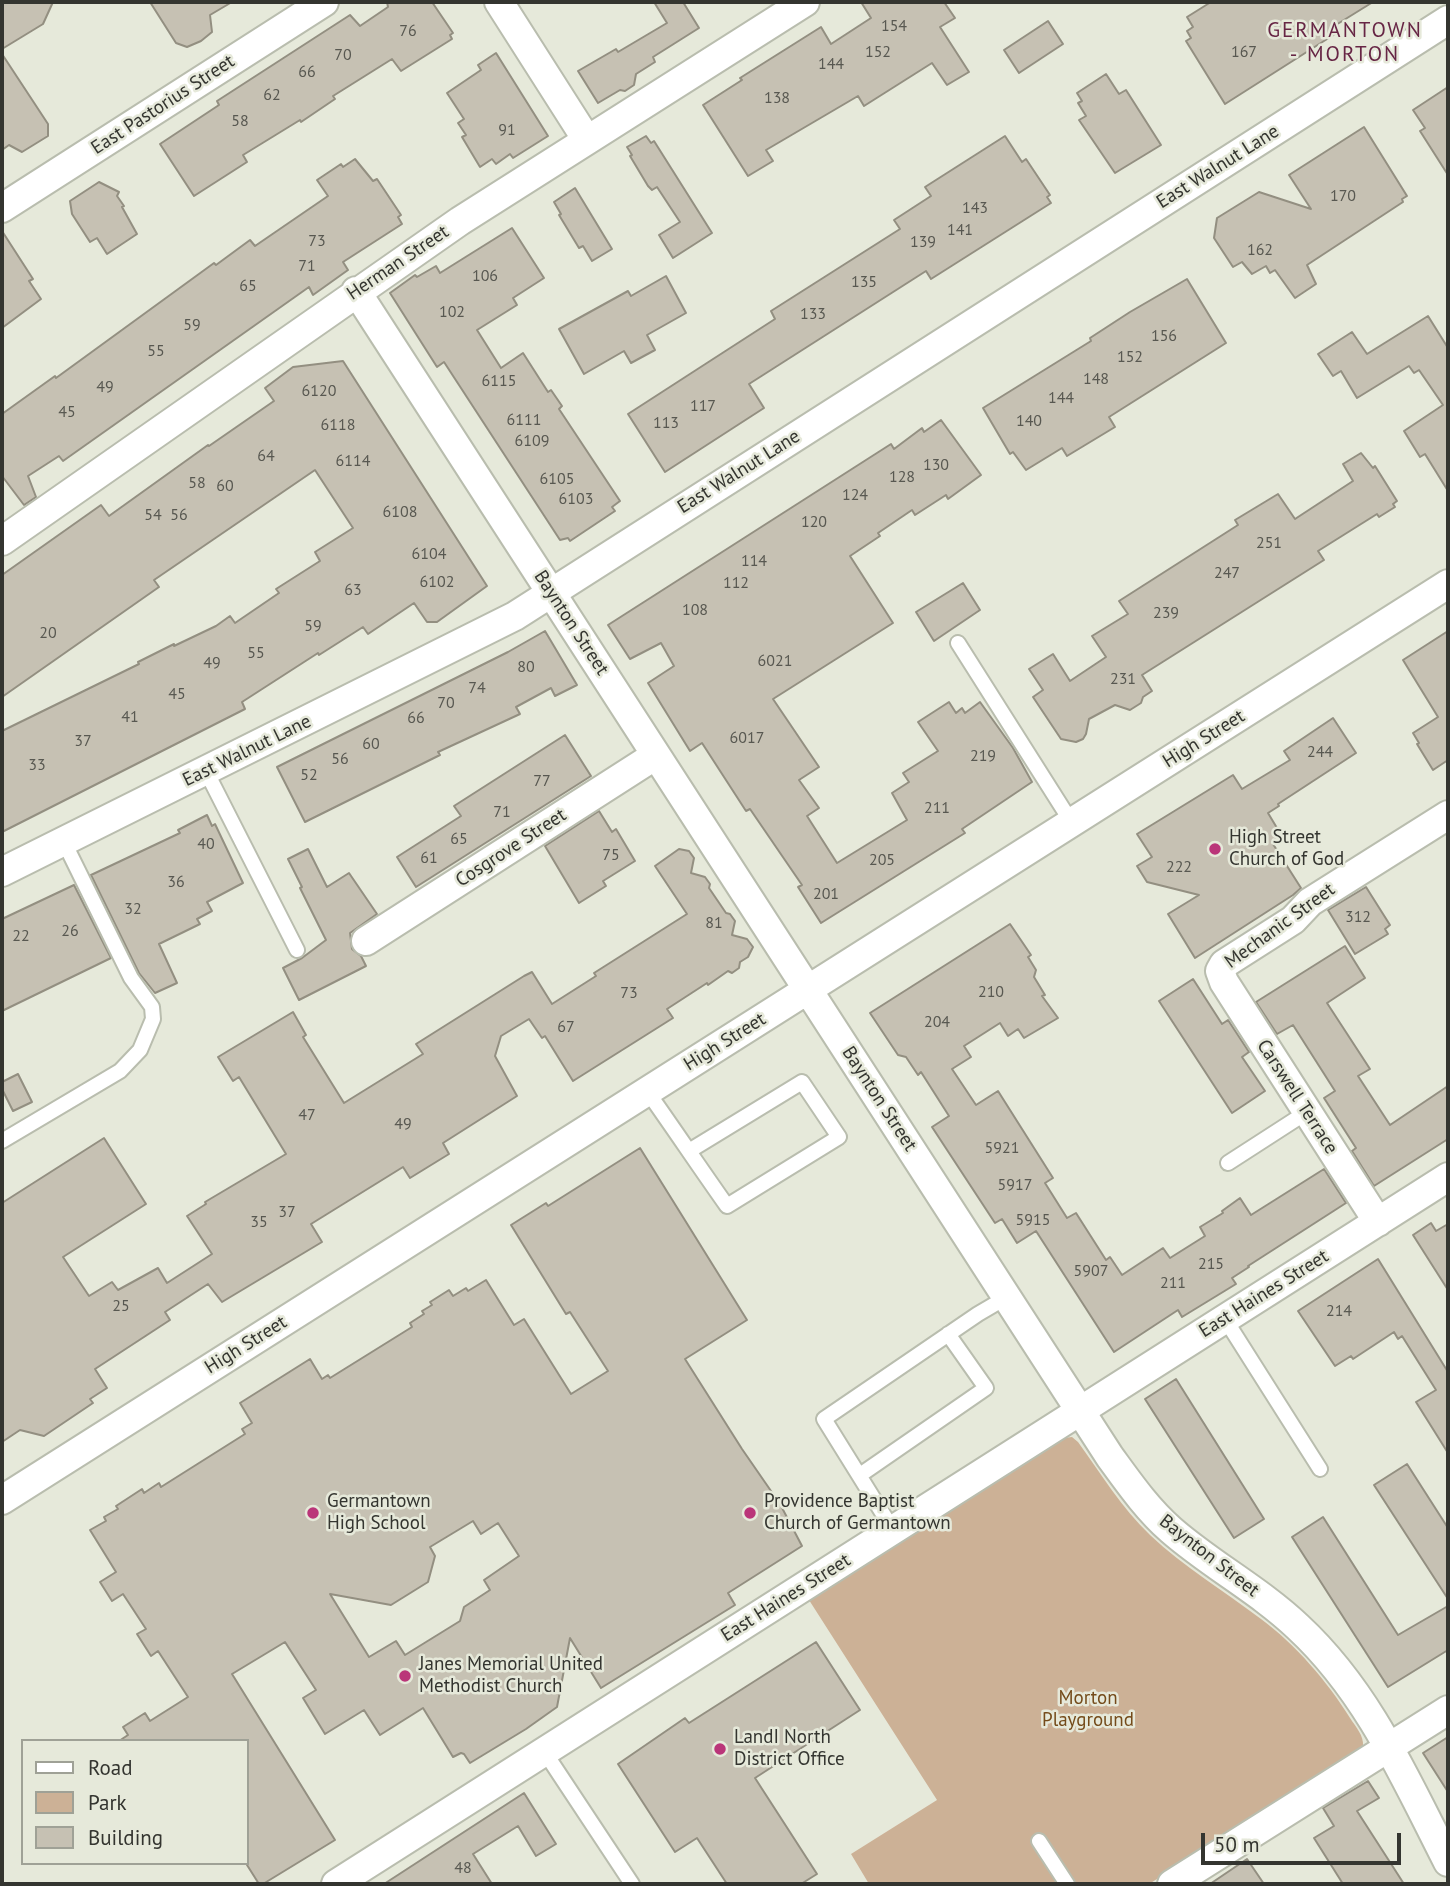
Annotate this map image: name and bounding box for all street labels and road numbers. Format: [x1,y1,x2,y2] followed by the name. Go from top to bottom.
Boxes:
[87,50,239,160] street label: East Pastorius Street
[1153,120,1283,214] street label: East Walnut Lane
[343,221,453,305] street label: Herman Street
[674,425,804,519] street label: East Walnut Lane
[529,566,613,680] street label: Baynton Street
[1159,705,1249,773] street label: High Street
[179,710,315,792] street label: East Walnut Lane
[451,804,571,892] street label: Cosgrove Street
[1221,878,1339,974] street label: Mechanic Street
[680,1008,770,1076] street label: High Street
[1252,1035,1342,1159] street label: Carswell Terrace
[837,1042,921,1156] street label: Baynton Street
[1195,1245,1333,1343] street label: East Haines Street
[201,1311,291,1379] street label: High Street
[1155,1510,1263,1602] street label: Baynton Street
[717,1549,855,1647] street label: East Haines Street

